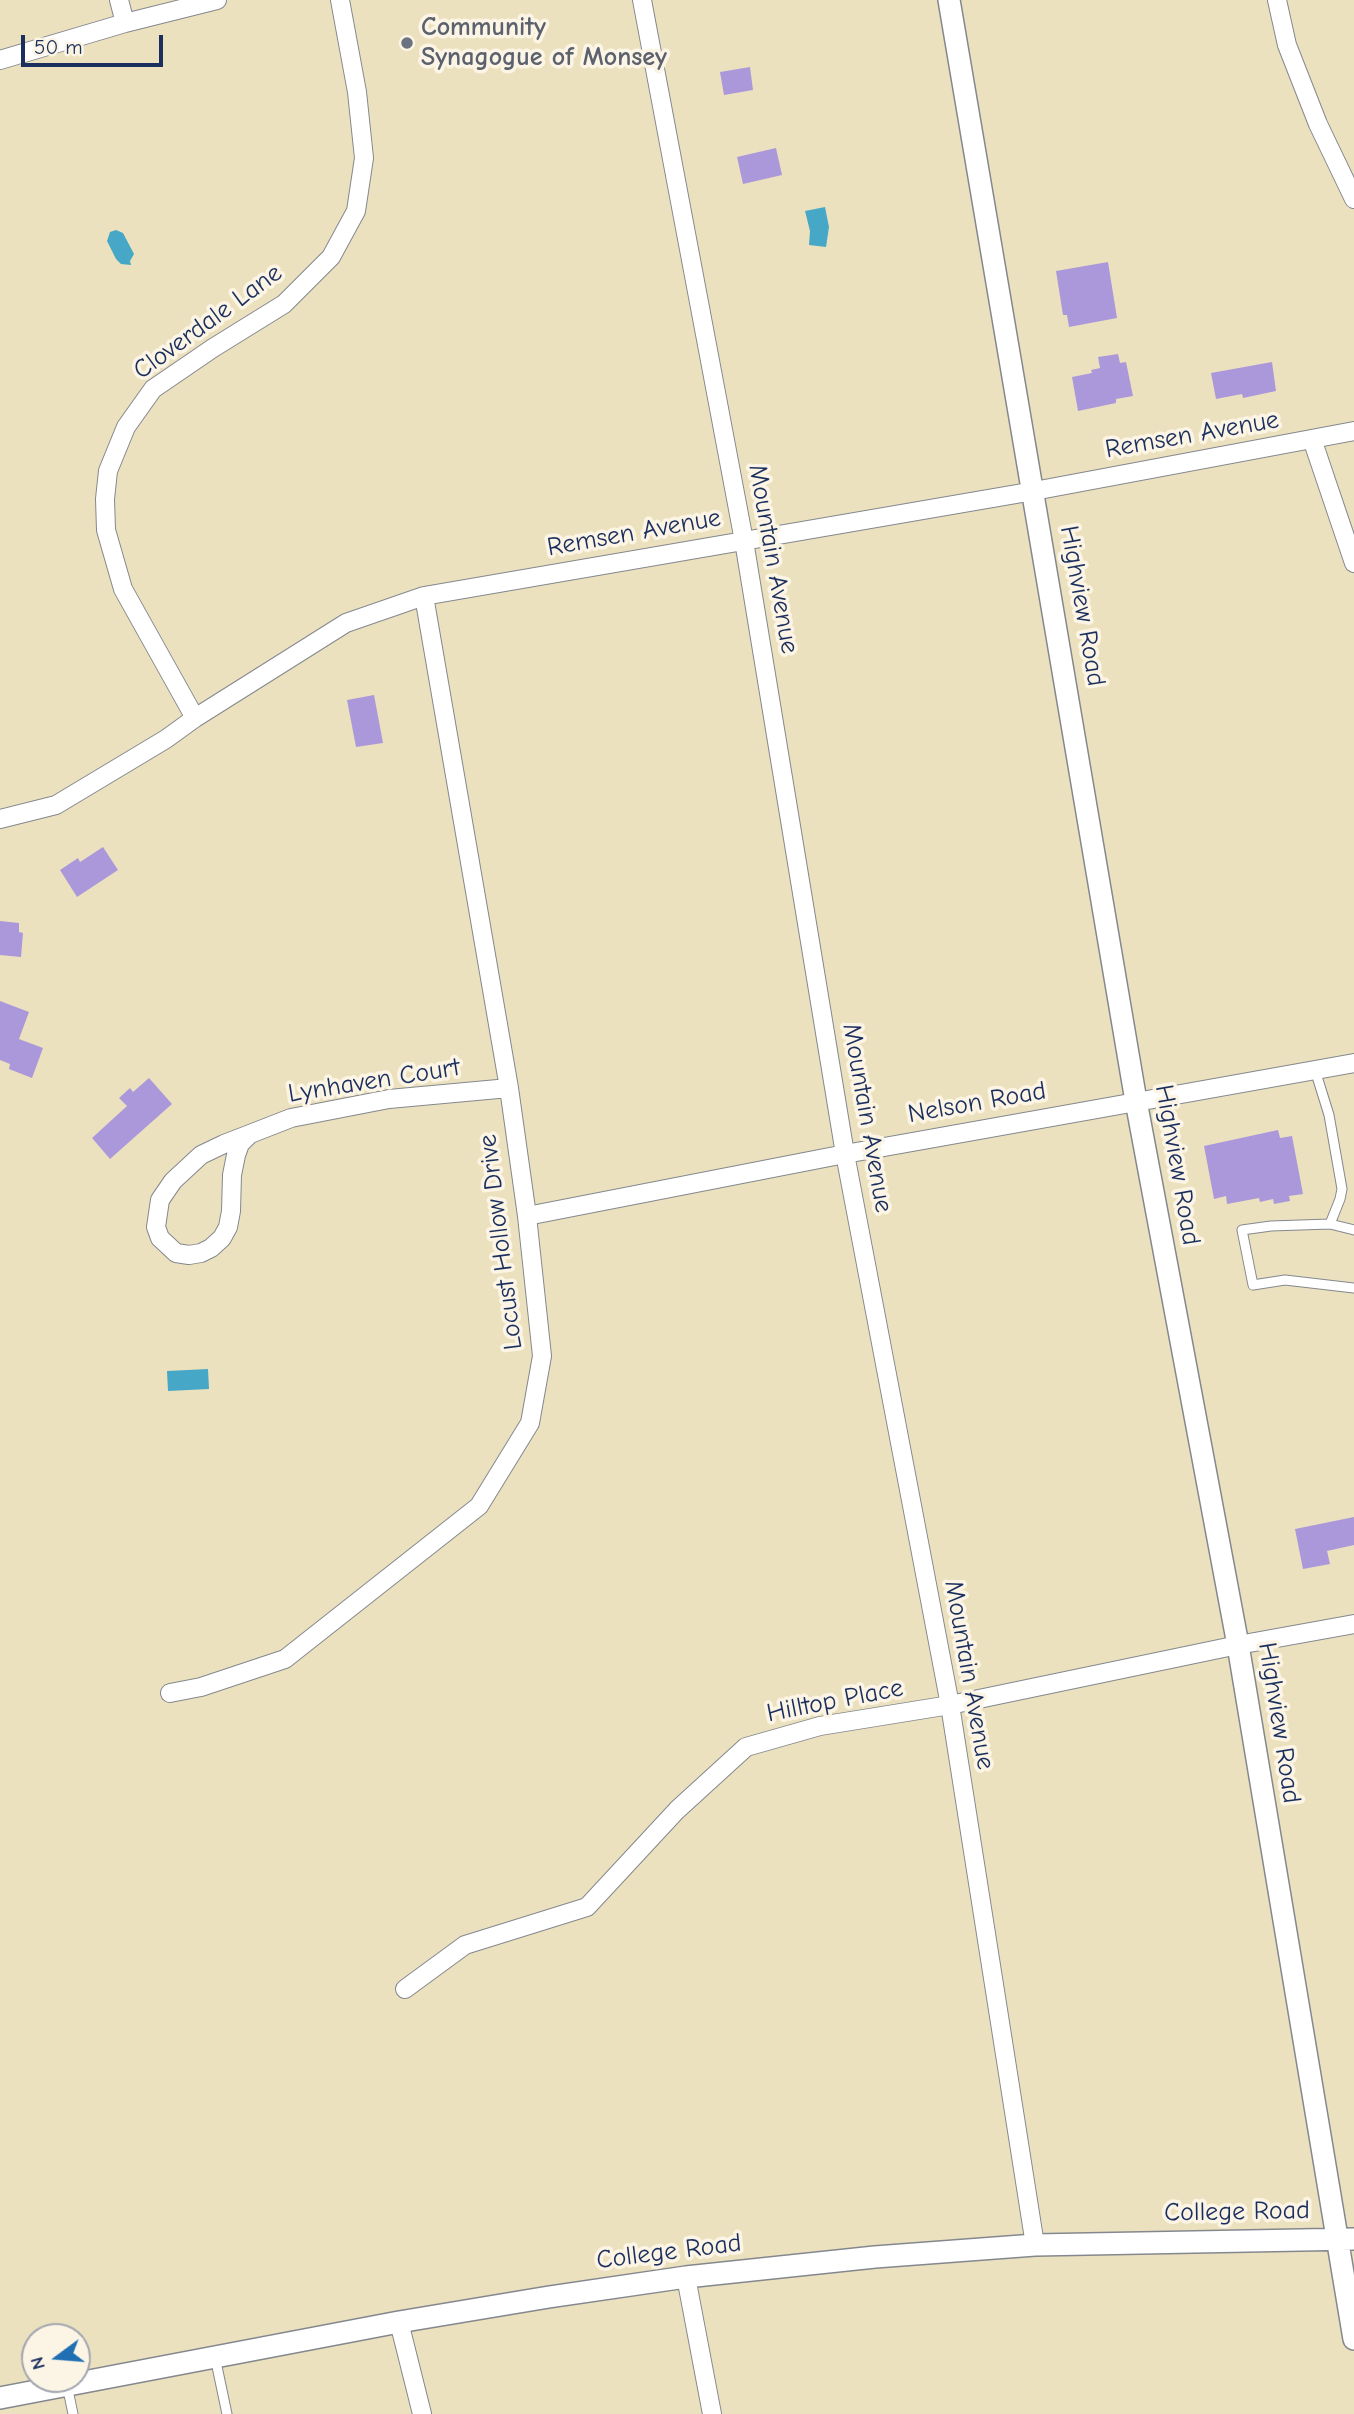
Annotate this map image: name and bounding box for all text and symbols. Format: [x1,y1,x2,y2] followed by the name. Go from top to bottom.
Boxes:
[421,12,667,74] place label: Community Synagogue of Monsey
[24,21,166,65] scale bar
[34,35,83,59] text: 50 m
[399,35,415,51] marker: Community Synagogue of Monsey
[128,258,288,386] street label: Cloverdale Lane
[1103,404,1281,466] street label: Remsen Avenue
[741,462,805,656] street label: Mountain Avenue
[545,502,723,564] street label: Remsen Avenue
[1053,523,1111,689] street label: Highview Road
[835,1021,899,1215] street label: Mountain Avenue
[286,1052,462,1110] street label: Lynhaven Court
[906,1076,1048,1130] street label: Nelson Road
[1148,1082,1206,1248] street label: Highview Road
[472,1133,530,1351] street label: Locust Hollow Drive
[937,1578,1001,1772] street label: Mountain Avenue
[1251,1640,1307,1806] street label: Highview Road
[764,1672,906,1730] street label: Hilltop Place
[1164,2195,1310,2229] street label: College Road
[595,2228,743,2276] street label: College Road
[21,2323,91,2393] north arrow
[25,2354,50,2372] text: N

